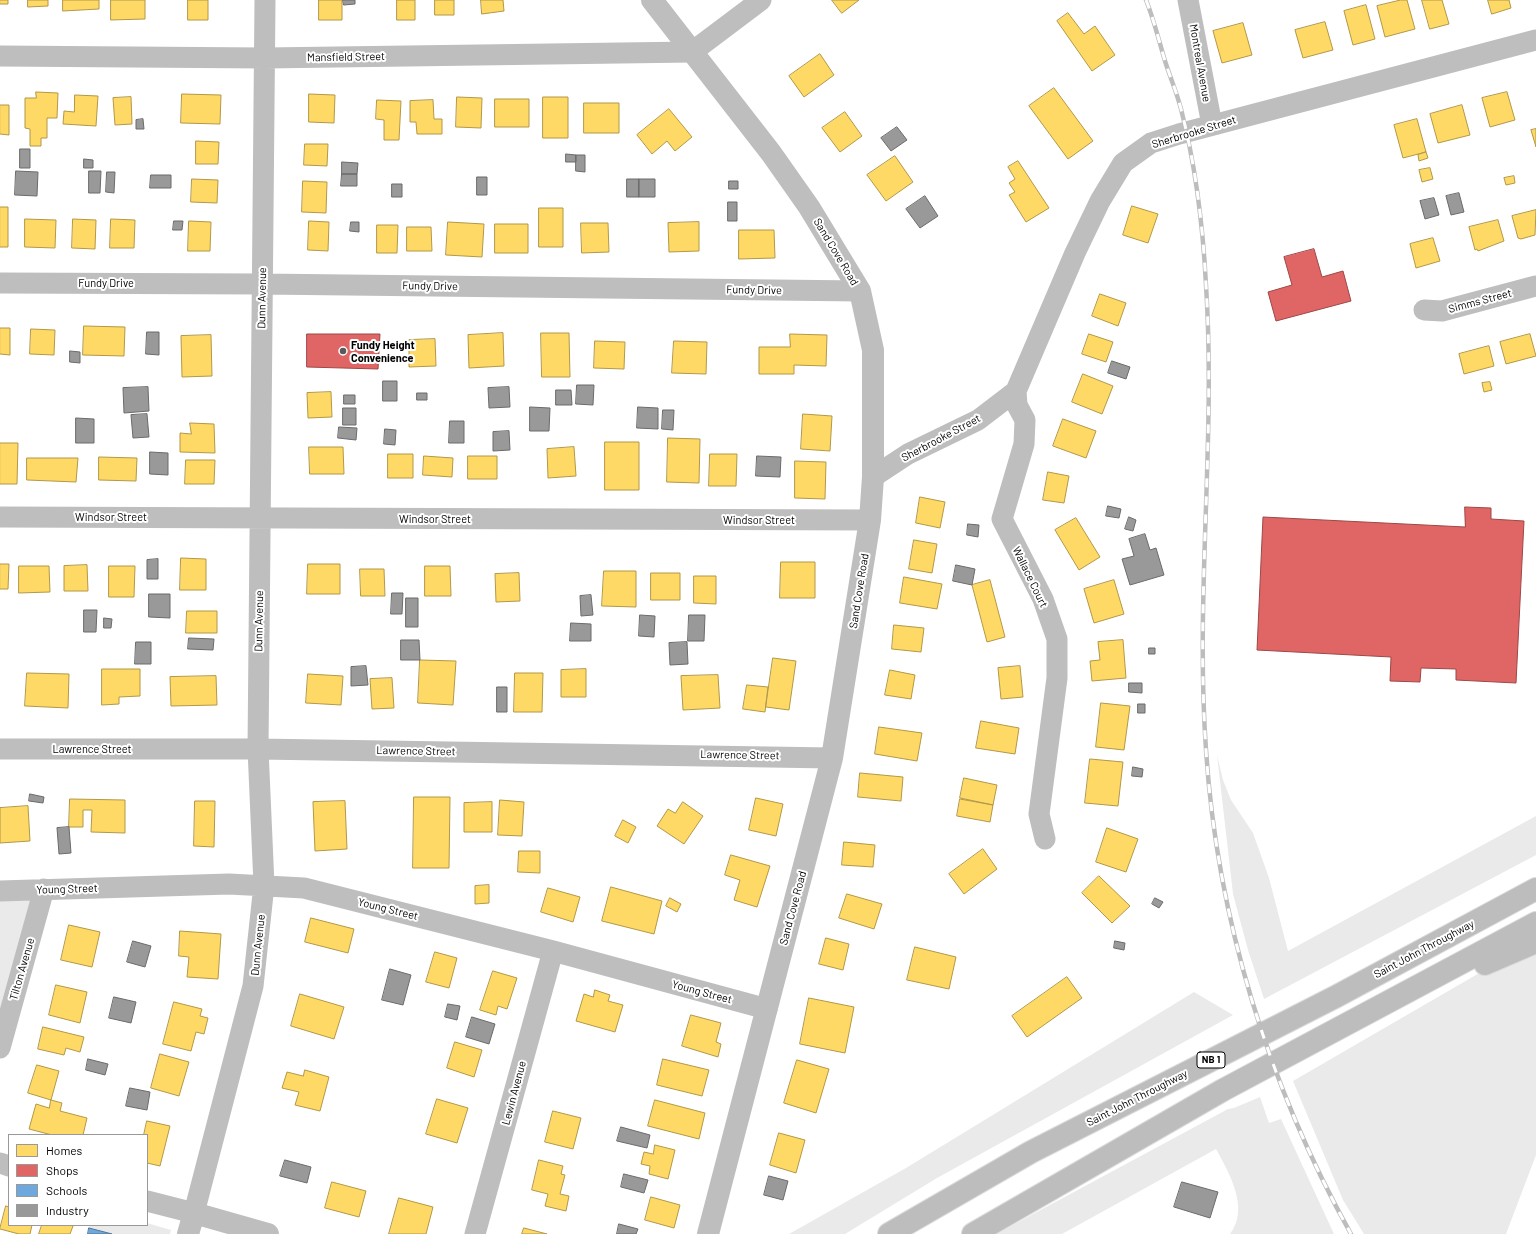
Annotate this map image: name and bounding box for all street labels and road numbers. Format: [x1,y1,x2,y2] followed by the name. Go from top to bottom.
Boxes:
[1187,23,1213,103] street label: Montreal Avenue
[307,50,385,64] street label: Mansfield Street
[1150,113,1238,151] street label: Sherbrooke Street
[811,216,861,288] street label: Sand Cove Road
[255,267,269,329] street label: Dunn Avenue
[78,276,134,290] street label: Fundy Drive
[402,279,458,293] street label: Fundy Drive
[726,283,782,297] street label: Fundy Drive
[1447,286,1513,316] street label: Simms Street
[899,412,983,464] street label: Sherbrooke Street
[75,510,147,524] street label: Windsor Street
[399,512,471,526] street label: Windsor Street
[723,513,795,527] street label: Windsor Street
[1010,544,1050,610] street label: Wallace Court
[847,552,871,630] street label: Sand Cove Road
[252,590,266,652] street label: Dunn Avenue
[52,742,132,756] street label: Lawrence Street
[376,744,456,758] street label: Lawrence Street
[700,748,780,762] street label: Lawrence Street
[777,870,809,946] street label: Sand Cove Road
[36,881,98,897] street label: Young Street
[357,895,419,923] street label: Young Street
[248,914,268,976] street label: Dunn Avenue
[1372,917,1476,981] street label: Saint John Throughway
[7,936,37,1002] street label: Tilton Avenue
[671,978,733,1006] street label: Young Street
[1197,1052,1225,1068] road number: NB 1
[499,1060,529,1126] street label: Lewin Avenue
[1084,1067,1190,1129] street label: Saint John Throughway

